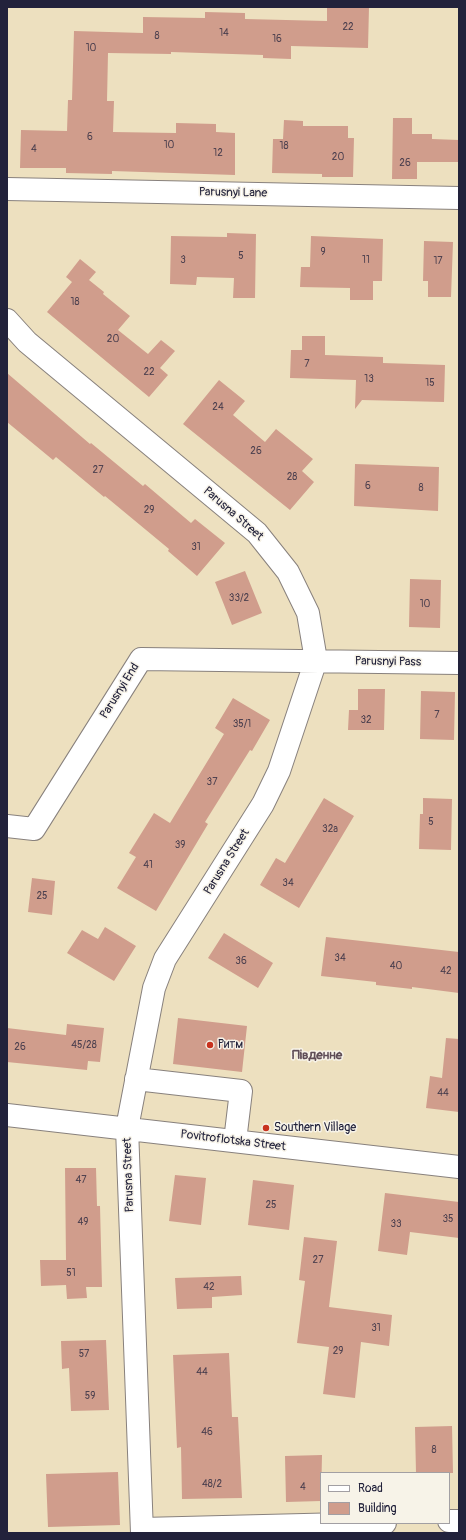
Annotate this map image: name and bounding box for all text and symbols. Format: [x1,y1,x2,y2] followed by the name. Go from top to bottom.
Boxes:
[342,21,354,33] house number: 22
[219,27,229,39] house number: 14
[154,30,160,42] house number: 8
[272,33,282,45] house number: 16
[86,42,96,54] house number: 10
[87,131,93,143] house number: 6
[164,139,174,151] house number: 10
[280,140,288,152] house number: 18
[31,143,37,155] house number: 4
[213,147,223,159] house number: 12
[332,151,344,163] house number: 20
[399,157,411,169] house number: 26
[199,185,267,201] street label: Parusnyi Lane
[320,246,326,258] house number: 9
[238,250,244,262] house number: 5
[180,254,186,266] house number: 3
[362,254,370,266] house number: 11
[433,255,443,267] house number: 17
[71,296,79,308] house number: 18
[107,333,119,345] house number: 20
[304,358,310,370] house number: 7
[143,366,155,378] house number: 22
[364,373,374,385] house number: 13
[425,377,435,389] house number: 15
[212,401,224,413] house number: 24
[250,445,262,457] house number: 26
[93,464,103,476] house number: 27
[287,471,297,483] house number: 28
[365,480,371,492] house number: 6
[418,482,424,494] house number: 8
[200,484,266,544] street label: Parusna Street
[144,504,154,516] house number: 29
[191,541,201,553] house number: 31
[229,592,249,604] house number: 33/2
[420,598,430,610] house number: 10
[355,654,421,670] street label: Parusnyi Pass
[97,661,143,721] street label: Parusnyi End
[434,709,440,721] house number: 7
[360,714,372,726] house number: 32
[233,718,251,730] house number: 35/1
[207,776,217,788] house number: 37
[428,816,434,828] house number: 5
[322,823,338,835] house number: 32а
[201,826,253,898] street label: Parusna Street
[175,839,185,851] house number: 39
[143,859,153,871] house number: 41
[282,877,294,889] house number: 34
[36,890,48,902] house number: 25
[334,952,346,964] house number: 34
[235,955,247,967] house number: 36
[390,960,402,972] house number: 40
[440,965,452,977] house number: 42
[218,1038,243,1052] place label: Ритм
[71,1039,97,1051] house number: 45/28
[205,1040,215,1050] marker: Ритм
[14,1041,26,1053] house number: 26
[292,1048,342,1064] district label: Південне
[437,1087,449,1099] house number: 44
[274,1121,356,1135] place label: Southern Village
[261,1123,271,1133] marker: Southern Village
[180,1127,286,1155] street label: Povitroflotska Street
[120,1137,138,1213] street label: Parusna Street
[75,1174,87,1186] house number: 47
[265,1199,277,1211] house number: 25
[443,1213,453,1225] house number: 35
[78,1216,88,1228] house number: 49
[390,1218,402,1230] house number: 33
[313,1254,323,1266] house number: 27
[66,1267,76,1279] house number: 51
[203,1281,215,1293] house number: 42
[371,1322,381,1334] house number: 31
[333,1345,343,1357] house number: 29
[79,1348,89,1360] house number: 57
[196,1366,208,1378] house number: 44
[85,1390,95,1402] house number: 59
[201,1426,213,1438] house number: 46
[431,1444,437,1456] house number: 8
[320,1472,450,1524] legend
[202,1478,222,1490] house number: 48/2
[300,1481,306,1493] house number: 4
[358,1481,383,1496] text: Road
[358,1501,397,1516] text: Building

